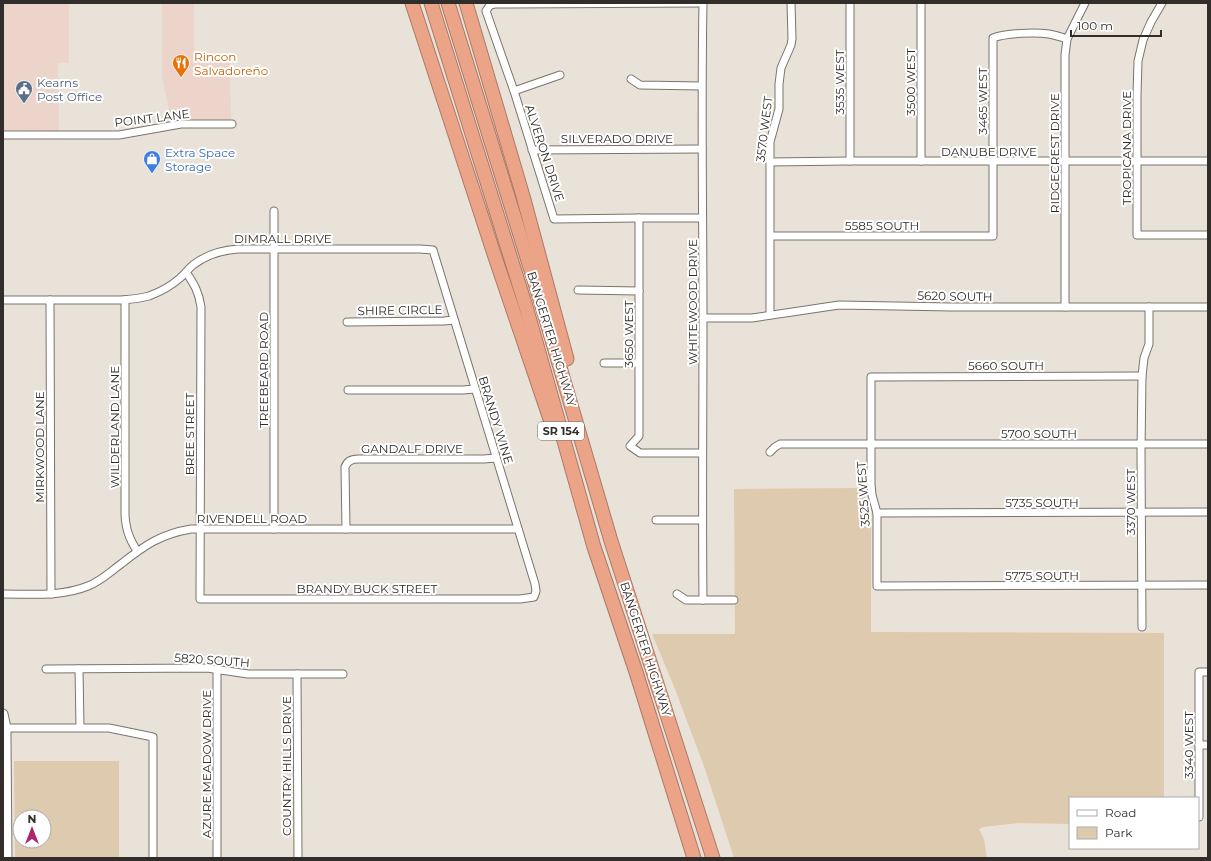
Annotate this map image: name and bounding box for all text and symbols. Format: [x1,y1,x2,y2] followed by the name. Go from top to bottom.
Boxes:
[1071,12,1161,38] scale bar
[1077,18,1113,33] text: 100 m
[903,48,918,116] street label: 3500 WEST
[194,49,268,78] place label: Rincon Salvadoreño
[832,49,847,115] street label: 3535 WEST
[171,53,191,78] restaurant icon: Rincon Salvadoreño
[975,67,990,135] street label: 3465 WEST
[37,75,102,104] place label: Kearns Post Office
[14,79,34,104] public building icon: Kearns Post Office
[1119,91,1134,205] street label: TROPICANA DRIVE
[1047,93,1062,213] street label: RIDGECREST DRIVE
[753,95,776,163] street label: 3570 WEST
[522,103,568,203] street label: ALVERON DRIVE
[114,106,190,130] street label: POINT LANE
[561,131,673,146] street label: SILVERADO DRIVE
[941,144,1037,159] street label: DANUBE DRIVE
[165,145,235,174] place label: Extra Space Storage
[142,149,162,174] shop icon: Extra Space Storage
[845,218,919,233] street label: 5585 SOUTH
[234,231,332,246] street label: DIMRALL DRIVE
[685,239,700,365] street label: WHITEWOOD DRIVE
[524,270,580,409] street label: BANGERTER HIGHWAY
[917,288,993,304] street label: 5620 SOUTH
[621,300,636,368] street label: 3650 WEST
[357,302,443,318] street label: SHIRE CIRCLE
[256,312,271,428] street label: TREEBEARD ROAD
[968,358,1044,373] street label: 5660 SOUTH
[107,366,122,488] street label: WILDERLAND LANE
[476,374,516,466] street label: BRANDY WINE
[32,391,47,503] street label: MIRKWOOD LANE
[182,393,197,475] street label: BREE STREET
[538,422,584,440] road number: SR 154
[1001,426,1077,441] street label: 5700 SOUTH
[361,441,463,456] street label: GANDALF DRIVE
[853,461,873,527] street label: 3525 WEST
[1123,469,1138,535] street label: 3370 WEST
[1005,495,1079,510] street label: 5735 SOUTH
[197,511,307,526] street label: RIVENDELL ROAD
[1005,568,1079,583] street label: 5775 SOUTH
[617,580,675,719] street label: BANGERTER HIGHWAY
[297,581,438,596] street label: BRANDY BUCK STREET
[174,650,250,670] street label: 5820 SOUTH
[199,690,214,838] street label: AZURE MEADOW DRIVE
[279,696,294,836] street label: COUNTRY HILLS DRIVE
[1181,711,1196,779] street label: 3340 WEST
[1069,797,1199,849] legend
[1105,805,1136,820] text: Road
[12,809,52,849] north arrow
[28,812,36,826] text: N
[1105,825,1133,840] text: Park

